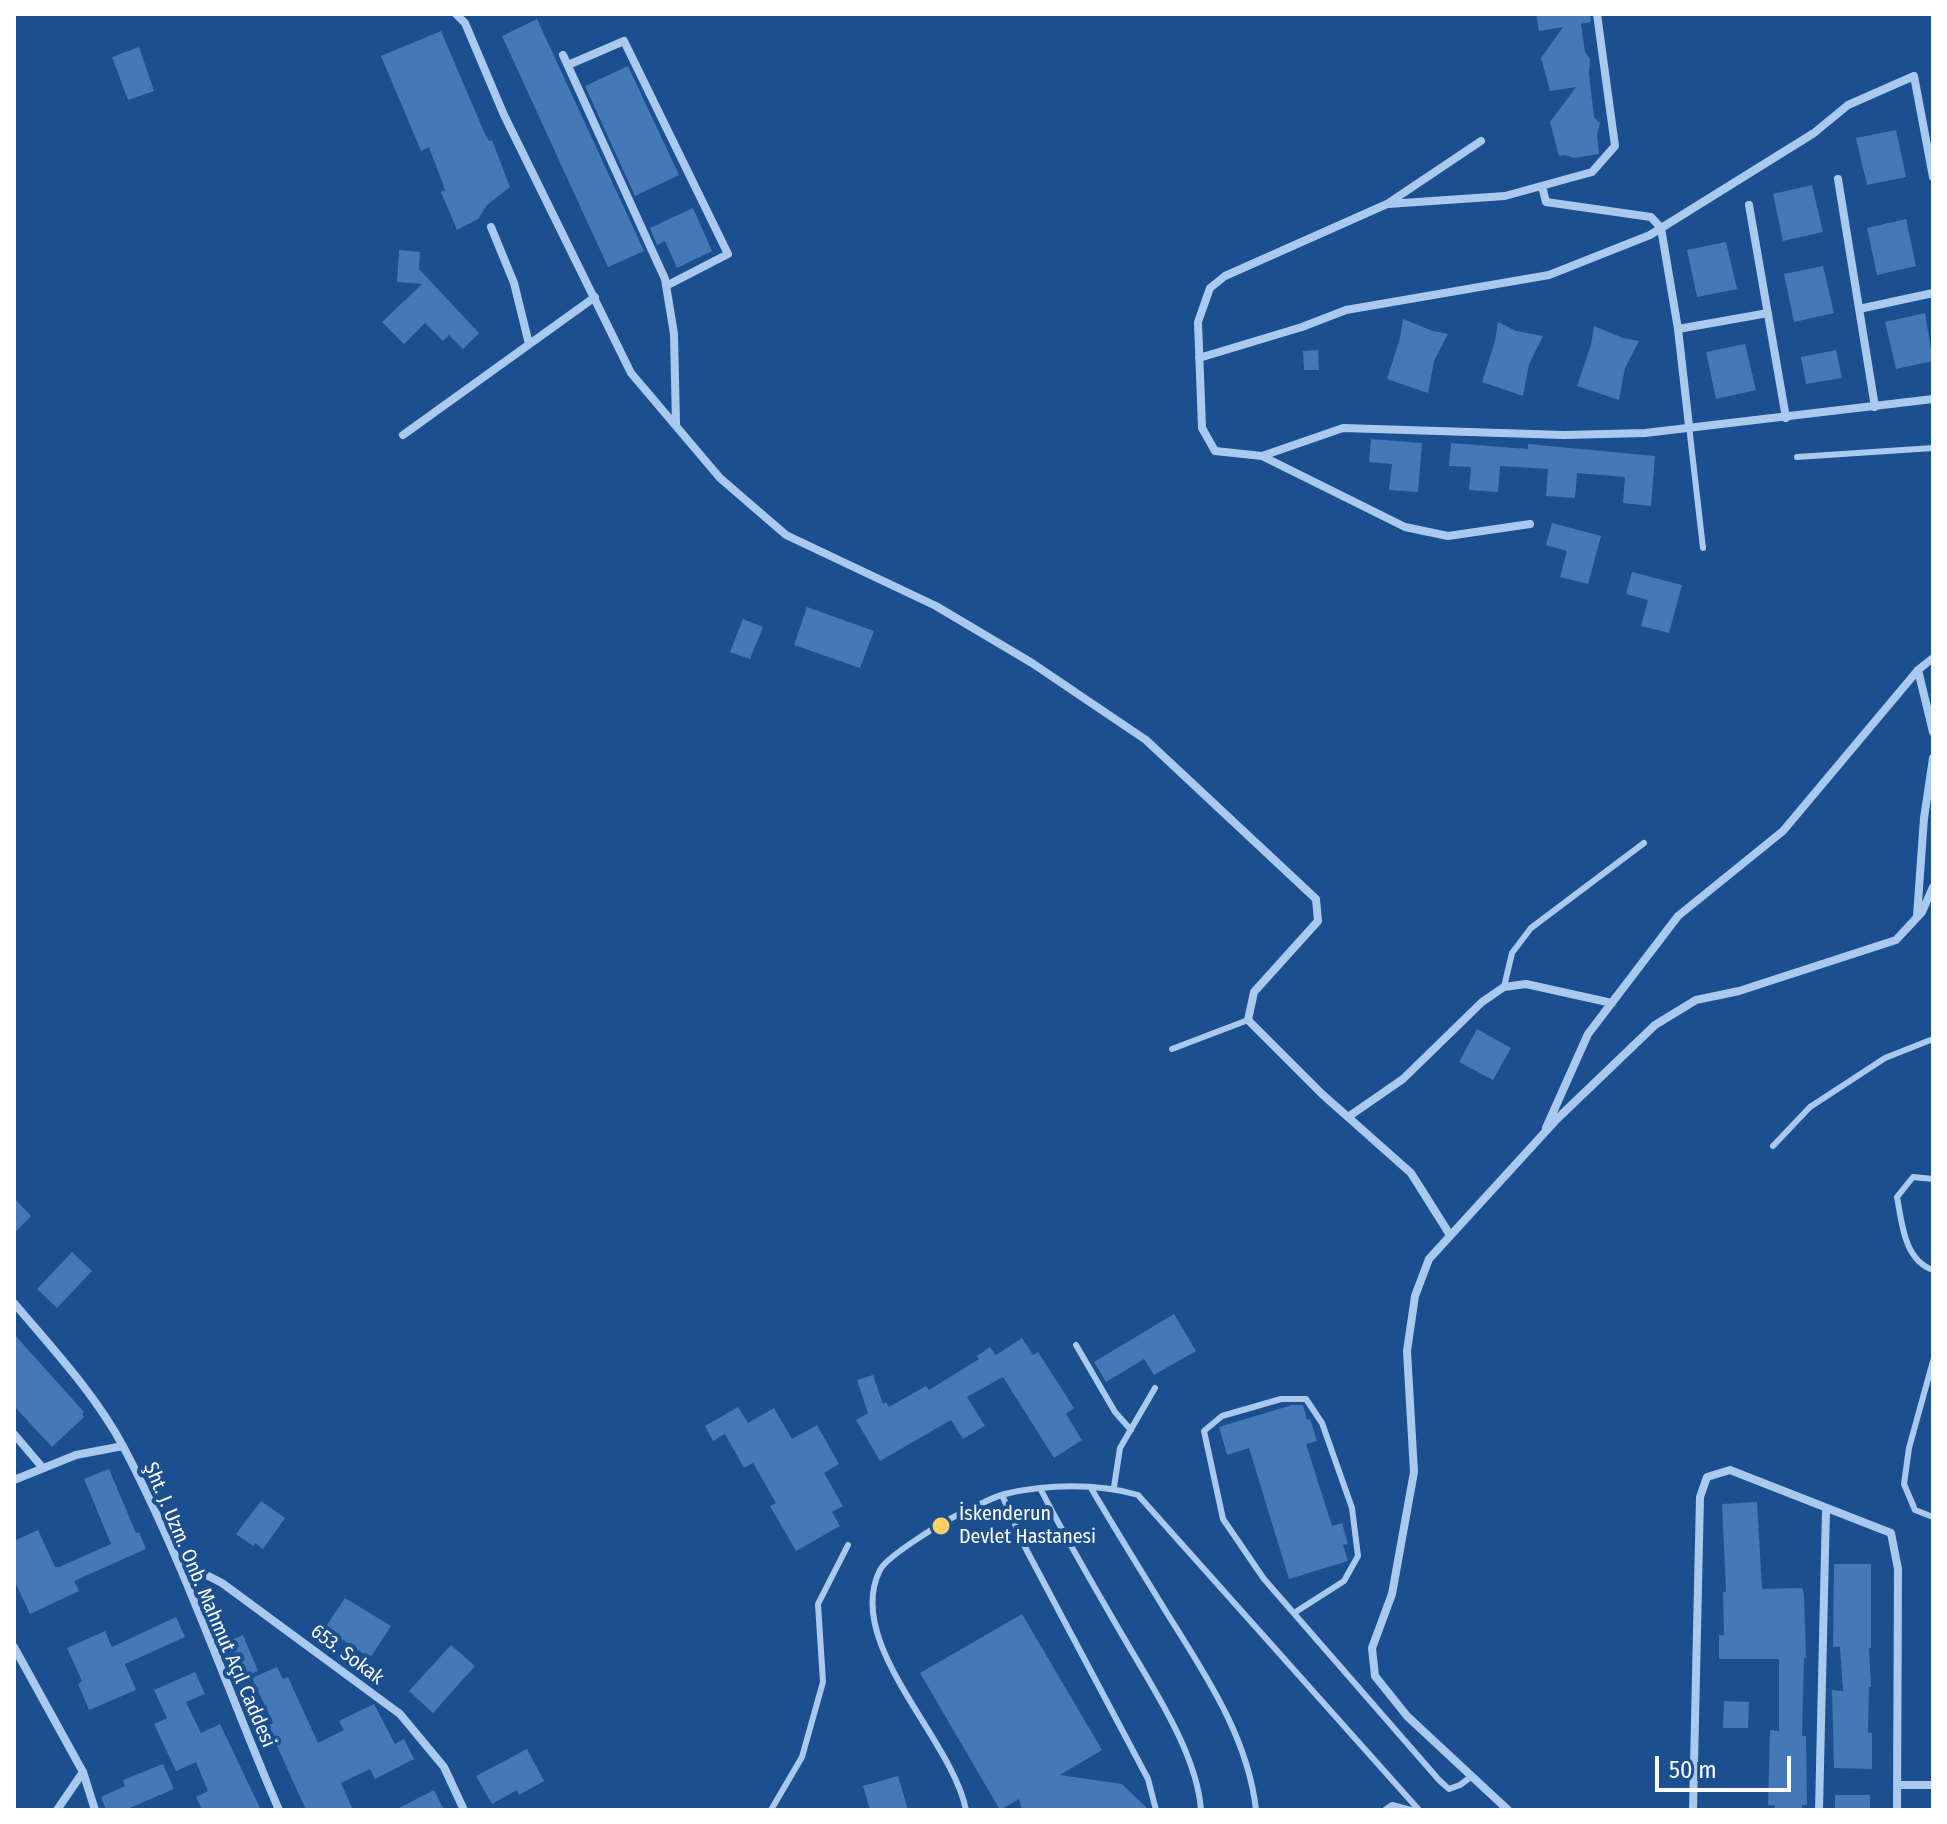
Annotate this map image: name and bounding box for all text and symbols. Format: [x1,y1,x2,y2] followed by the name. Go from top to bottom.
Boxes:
[138,1459,280,1751] street label: Şht. J. Uzm. Onb. Mahmut Açıl Caddesi
[959,1502,1096,1549] place label: İskenderun Devlet Hastanesi
[930,1515,952,1537] marker: İskenderun Devlet Hastanesi
[306,1620,388,1690] street label: 653. Sokak
[1659,1740,1795,1790] scale bar
[1669,1756,1717,1784] text: 50 m

